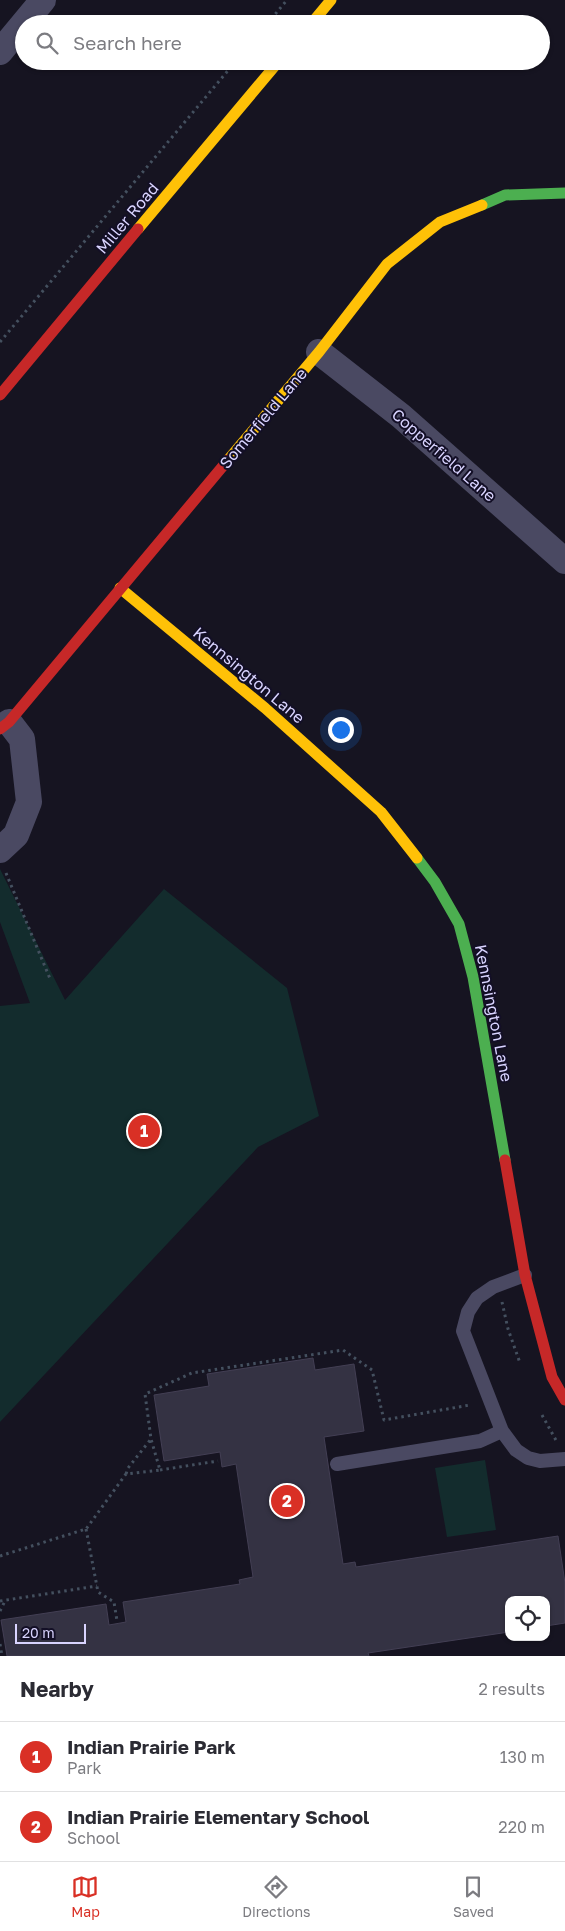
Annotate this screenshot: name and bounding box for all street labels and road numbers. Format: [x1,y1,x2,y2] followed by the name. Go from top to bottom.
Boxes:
[91,178,163,258] street label: Miller Road
[215,364,311,472] street label: Somerfield Lane
[388,404,500,506] street label: Copperfield Lane
[189,623,309,727] street label: Kennsington Lane
[471,943,517,1083] street label: Kennsington Lane

